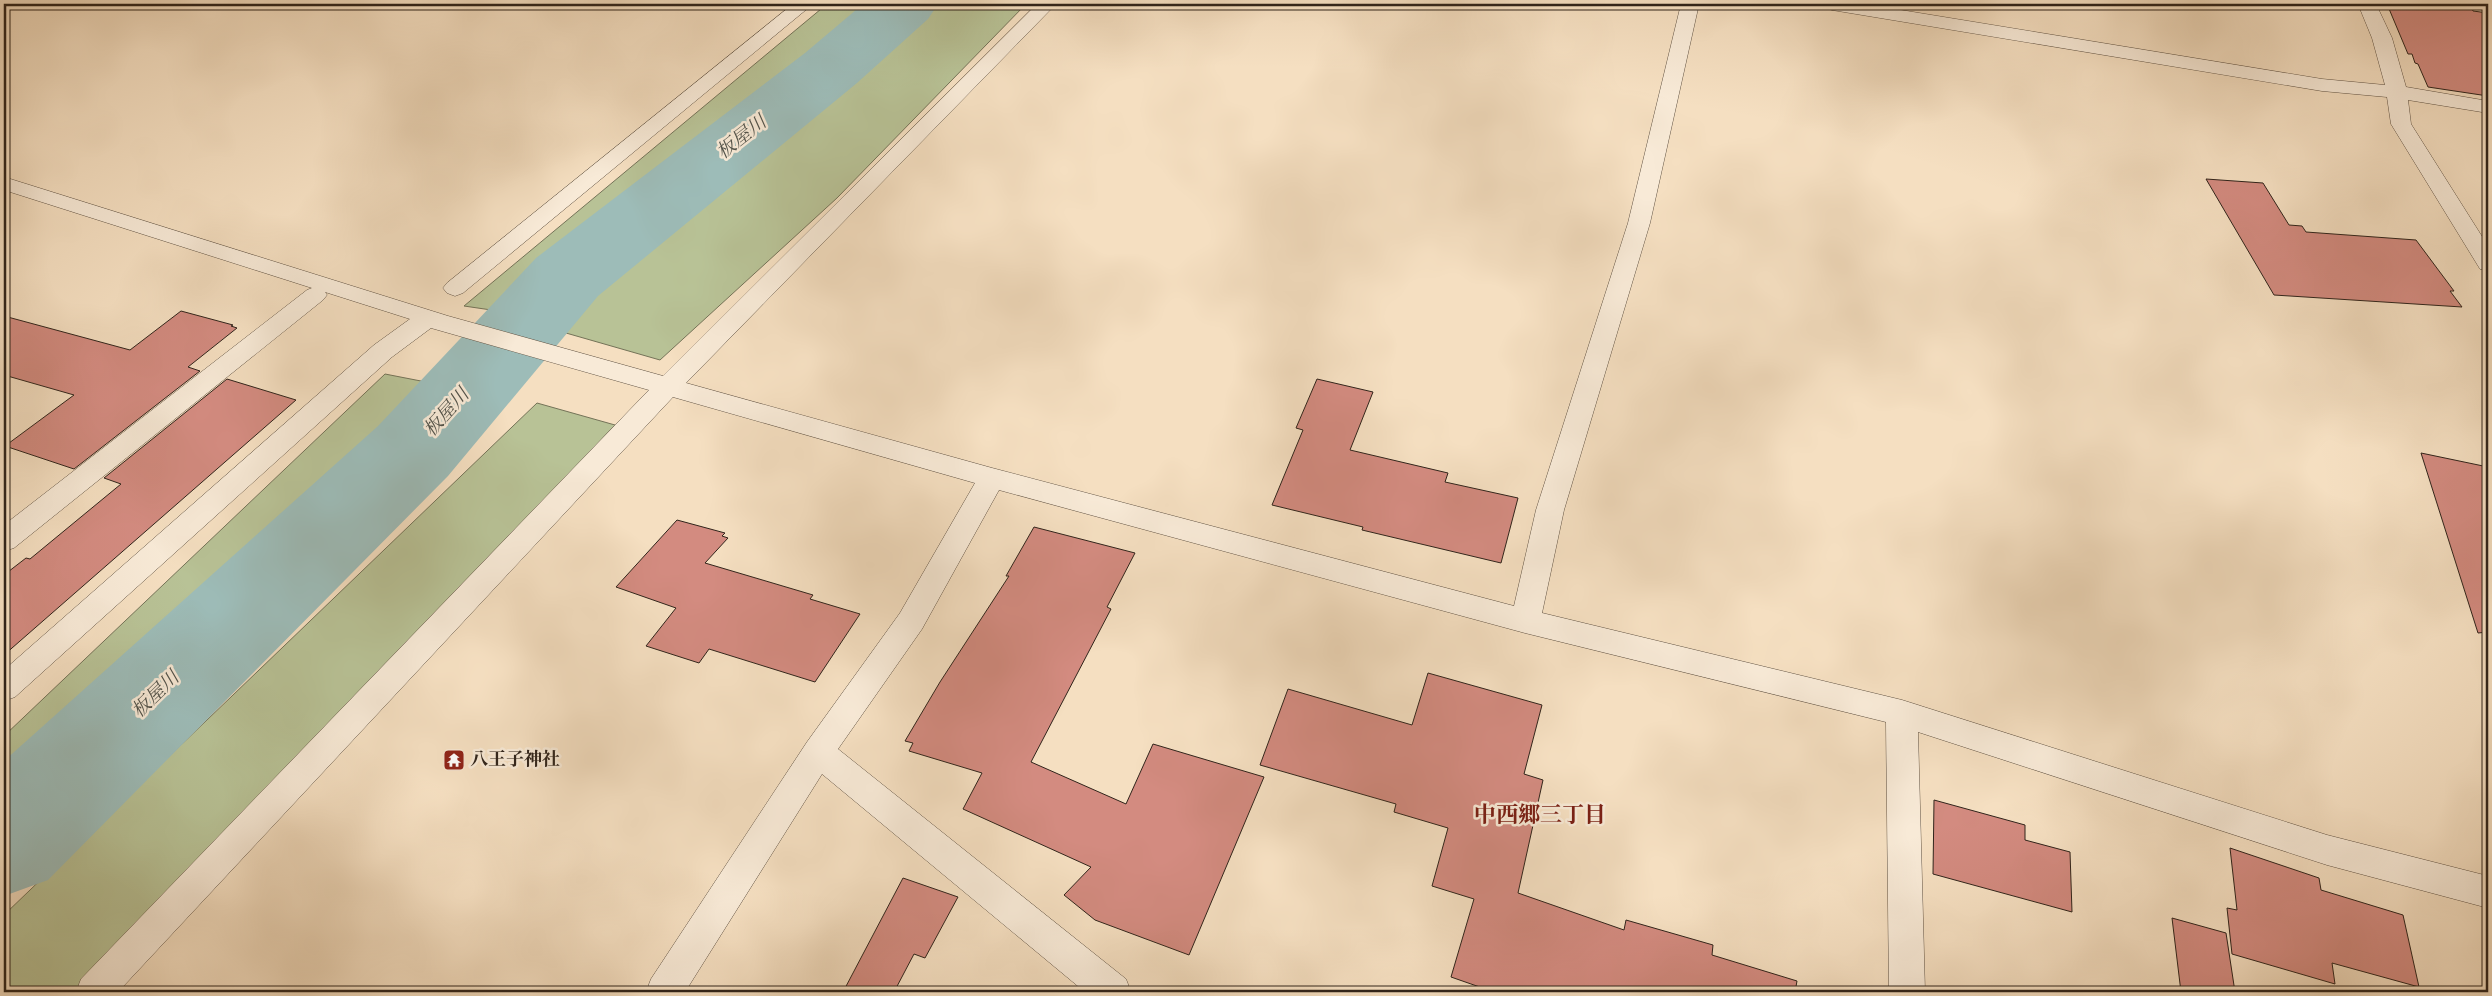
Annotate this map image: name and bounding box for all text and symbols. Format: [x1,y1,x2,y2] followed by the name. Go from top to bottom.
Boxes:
[712,109,774,166] water label: 板屋川
[418,382,477,443] water label: 板屋川
[126,664,187,724] water label: 板屋川
[442,748,466,772] temple icon: 八王子神社
[470,748,560,773] place label: 八王子神社
[1474,801,1606,832] district label: 中西郷三丁目

